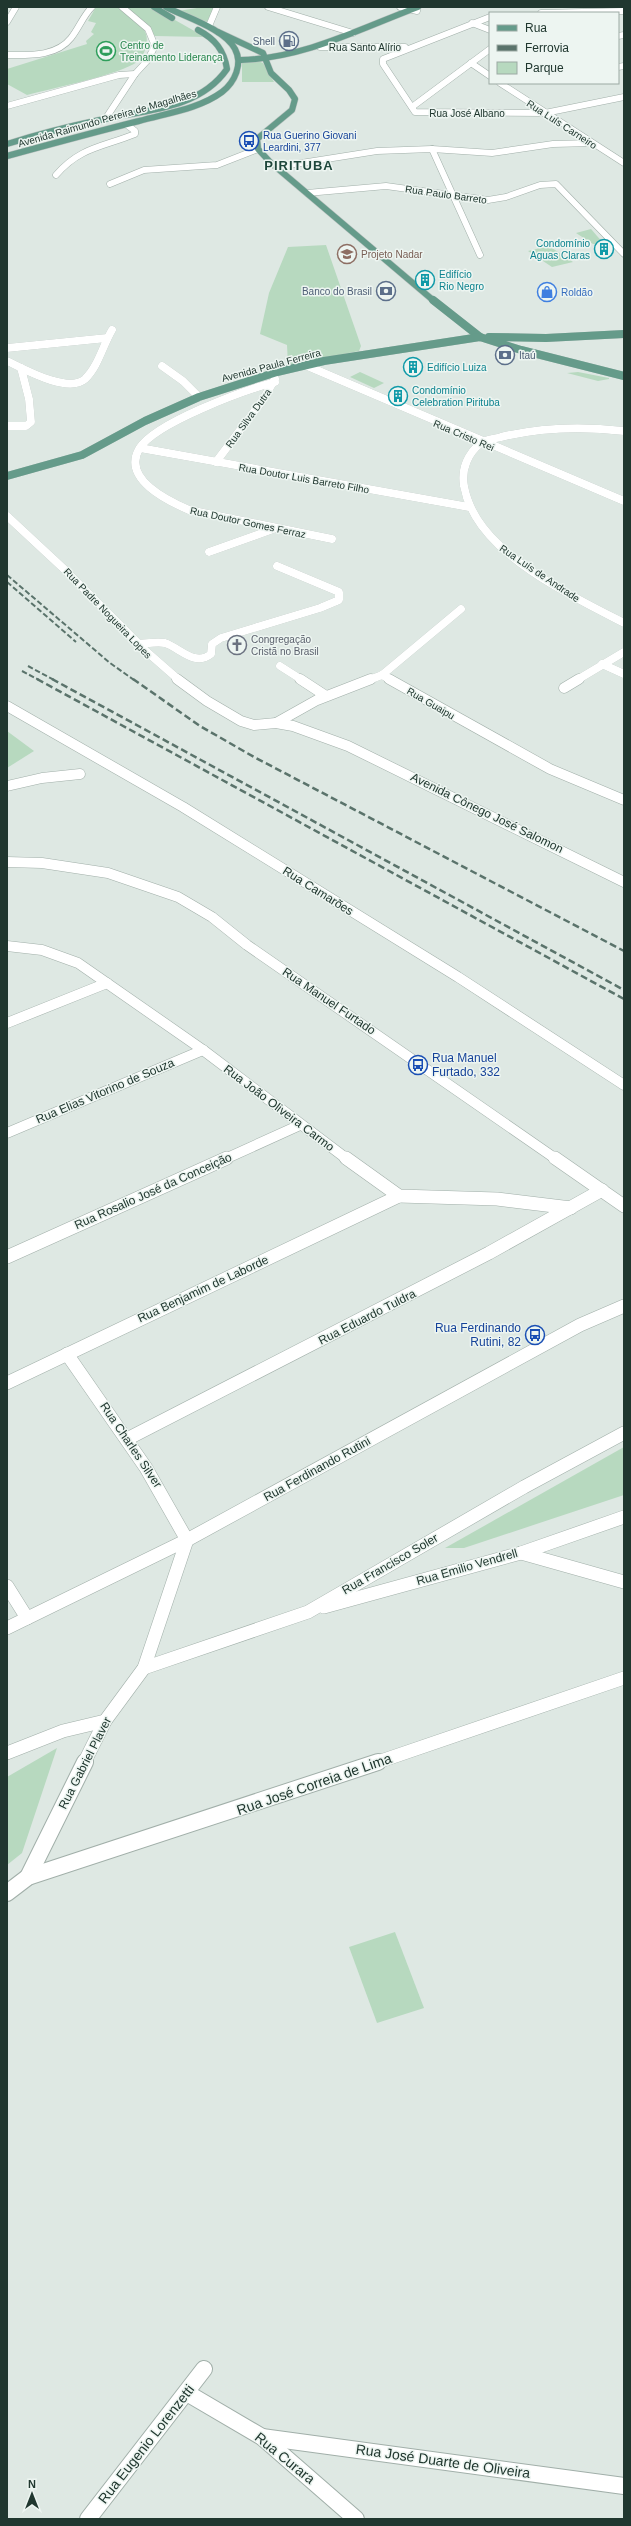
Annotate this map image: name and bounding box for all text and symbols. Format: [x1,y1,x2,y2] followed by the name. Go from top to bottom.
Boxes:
[489,12,619,84] legend
[525,21,547,35] text: Rua
[278,30,300,52] fuel station icon: Shell
[253,36,275,47] place label: Shell
[95,40,117,62] sports icon: Centro de Treinamento Liderança
[120,40,223,63] place label: Centro de Treinamento Liderança
[525,41,569,55] text: Ferrovia
[329,42,402,53] street label: Rua Santo Alírio
[525,61,564,75] text: Parque
[17,88,198,149] street label: Avenida Raimundo Pereira de Magalhães
[525,98,599,151] street label: Rua Luís Carneiro
[429,108,505,119] street label: Rua José Albano
[238,130,260,152] bus stop icon: Rua Guerino Giovani Leardini, 377
[263,130,356,153] place label: Rua Guerino Giovani Leardini, 377
[264,158,334,173] district label: PIRITUBA
[404,183,488,206] street label: Rua Paulo Barreto
[530,238,590,261] place label: Condomínio Aguas Claras
[593,238,615,260] building icon: Condomínio Aguas Claras
[336,243,358,265] school or university icon: Projeto Nadar
[361,249,423,260] place label: Projeto Nadar
[414,269,436,291] building icon: Edifício Rio Negro
[439,269,484,292] place label: Edifício Rio Negro
[375,280,397,302] bank icon: Banco do Brasil
[536,281,558,303] shop icon: Roldão
[302,286,372,297] place label: Banco do Brasil
[561,287,593,298] place label: Roldão
[494,344,516,366] bank icon: Itaú
[220,347,322,384] street label: Avenida Paula Ferreira
[519,350,536,361] place label: Itaú
[402,356,424,378] building icon: Edifício Luiza
[427,362,487,373] place label: Edifício Luiza
[387,385,409,407] building icon: Condomínio Celebration Pirituba
[412,385,500,408] place label: Condomínio Celebration Pirituba
[223,386,274,450] street label: Rua Silva Dutra
[432,418,496,453] street label: Rua Cristo Rei
[238,462,370,495] street label: Rua Doutor Luis Barreto Filho
[189,505,307,540] street label: Rua Doutor Gomes Ferraz
[498,543,582,604] street label: Rua Luís de Andrade
[62,566,154,661] street label: Rua Padre Nogueira Lopes
[226,634,248,656] church icon: Congregação Cristã no Brasil
[251,634,319,657] place label: Congregação Cristã no Brasil
[405,685,457,722] street label: Rua Guaipu
[408,770,566,856] street label: Avenida Cônego José Salomon
[280,864,356,918] street label: Rua Camarões
[280,965,379,1038] street label: Rua Manuel Furtado
[432,1051,500,1079] place label: Rua Manuel Furtado, 332
[407,1054,429,1076] bus stop icon: Rua Manuel Furtado, 332
[34,1055,177,1127] street label: Rua Elias Vitorino de Souza
[221,1062,337,1154] street label: Rua João Oliveira Carmo
[72,1150,234,1232] street label: Rua Rosalio José da Conceição
[135,1252,271,1326] street label: Rua Benjamim de Laborde
[316,1286,418,1348] street label: Rua Eduardo Tuldra
[435,1321,521,1349] place label: Rua Ferdinando Rutini, 82
[524,1324,546,1346] bus stop icon: Rua Ferdinando Rutini, 82
[97,1400,165,1490] street label: Rua Charles Silver
[261,1434,373,1504] street label: Rua Ferdinando Rutini
[339,1531,441,1597] street label: Rua Francisco Soler
[415,1546,519,1588] street label: Rua Emilio Vendrell
[56,1715,114,1811] street label: Rua Gabriel Plaver
[235,1750,394,1818] street label: Rua José Correia de Lima
[95,2381,197,2507] street label: Rua Eugenio Lorenzetti
[252,2429,318,2487] street label: Rua Curara
[355,2441,531,2481] street label: Rua José Duarte de Oliveira
[12,2474,52,2514] north arrow
[28,2478,36,2490] text: N

